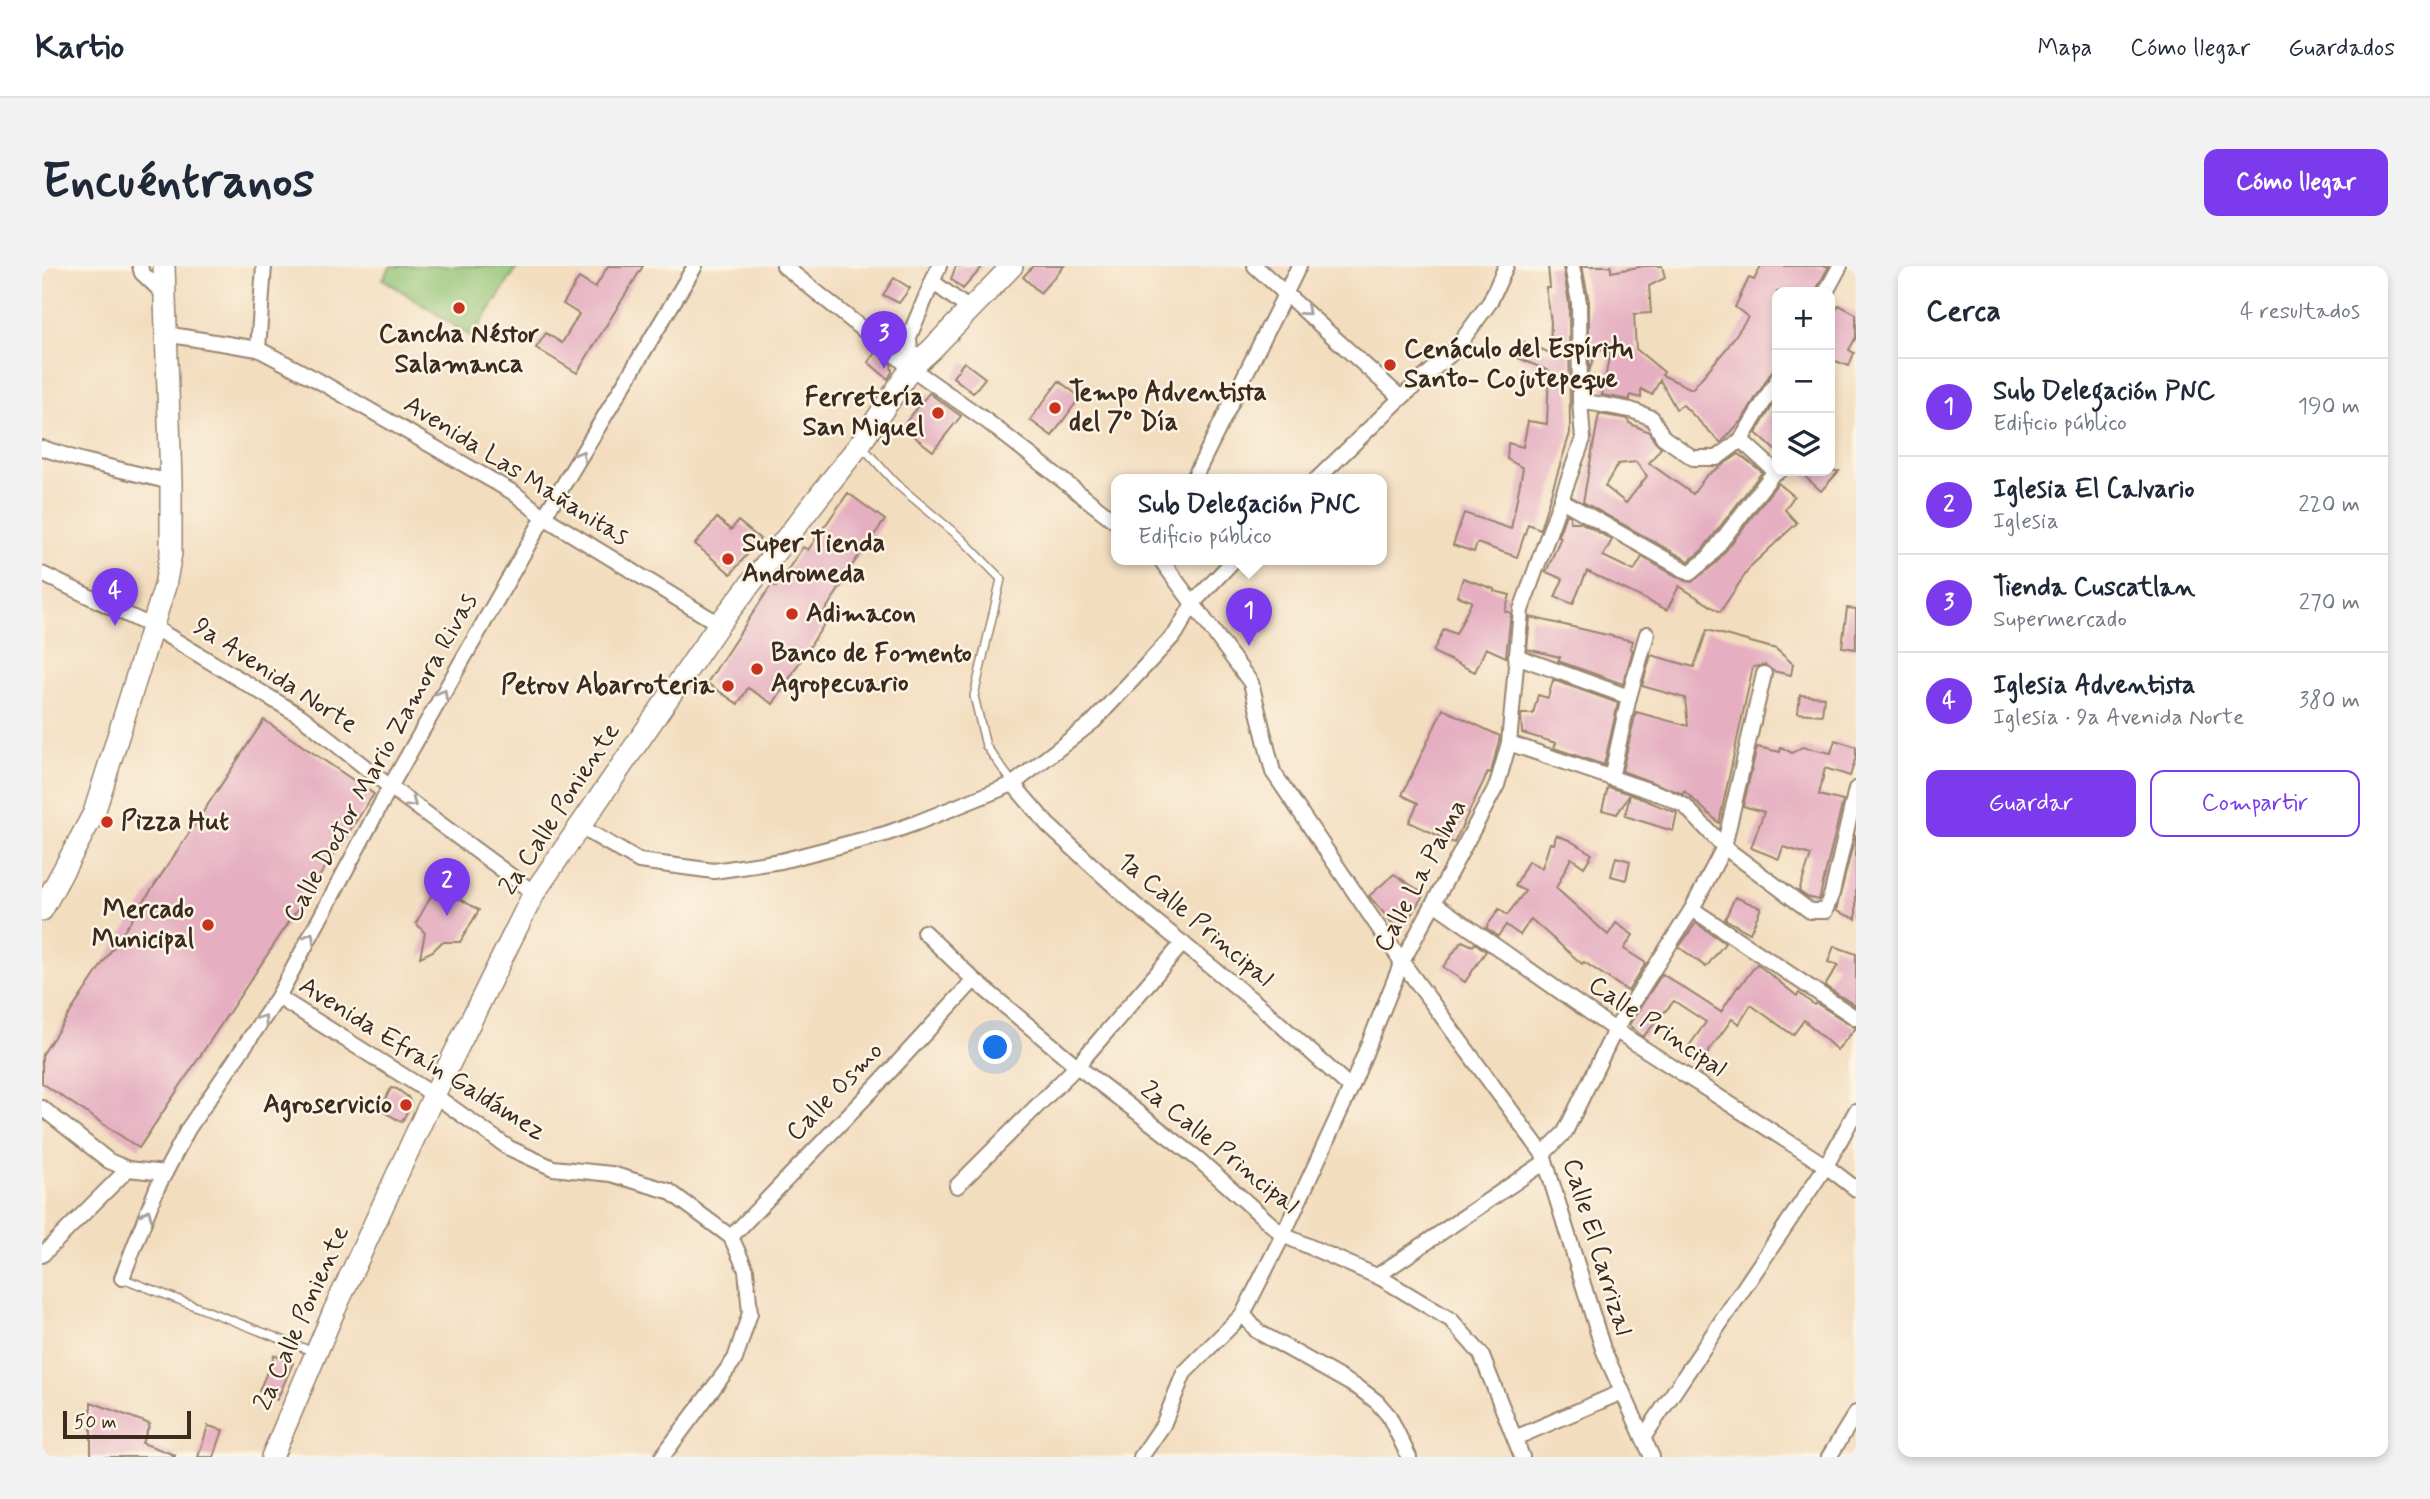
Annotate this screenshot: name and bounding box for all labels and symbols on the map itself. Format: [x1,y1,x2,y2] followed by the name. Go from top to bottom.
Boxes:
[451,300,467,316] marker: Cancha Néstor Salamanca
[1298,303,1311,315] one-way arrow
[861,311,907,369] pin: 3
[379,318,539,382] place label: Cancha Néstor Salamanca
[1404,333,1633,397] place label: Cenáculo del Espíritu Santo- Cojutepeque
[1382,357,1398,373] marker: Cenáculo del Espíritu Santo- Cojutepeque
[1069,376,1267,440] place label: Tempo Adventista del 7º Día
[803,381,924,446] place label: Ferretería San Miguel
[397,388,635,554] street label: Avenida Las Mañanitas
[1047,400,1063,416] marker: Tempo Adventista del 7º Día
[930,405,946,421] marker: Ferretería San Miguel
[573,449,586,462] one-way arrow
[742,527,885,591] place label: Super Tienda Andromeda
[720,551,736,567] marker: Super Tienda Andromeda
[92,568,138,626] pin: 4
[276,587,486,929] street label: Calle Doctor Mario Zamora Rivas
[1226,588,1272,646] pin: 1
[806,597,916,631] place label: Adimacon
[784,606,800,622] marker: Adimacon
[186,610,364,742] street label: 9a Avenida Norte
[771,637,972,702] place label: Banco de Fomento Agropecuario
[749,661,765,677] marker: Banco de Fomento Agropecuario
[501,669,715,703] place label: Petrov Abarroteria
[720,678,736,694] marker: Petrov Abarroteria
[435,689,448,702] one-way arrow
[492,716,628,902] street label: 2a Calle Poniente
[1366,794,1476,958] street label: Calle La Palma
[404,795,417,807] one-way arrow
[121,805,229,839] place label: Pizza Hut
[99,814,115,830] marker: Pizza Hut
[1110,845,1280,995] street label: 1a Calle Principal
[424,858,470,916] pin: 2
[92,893,194,957] place label: Mercado Municipal
[200,917,216,933] marker: Mercado Municipal
[302,932,316,944] one-way arrow
[1581,968,1733,1086] street label: Calle Principal
[292,969,552,1149] street label: Avenida Efraín Galdámez
[255,1014,268,1027] one-way arrow
[978,1030,1012,1064] your location
[779,1035,891,1149] street label: Calle Osmo
[1133,1074,1305,1222] street label: 2a Calle Principal
[263,1088,392,1123] place label: Agroservicio
[398,1097,414,1113] marker: Agroservicio
[1554,1154,1640,1340] street label: Calle El Carrizal
[138,1209,152,1221] one-way arrow
[246,1220,358,1416] street label: 2a Calle Poniente
[63,1408,191,1440] scale bar

